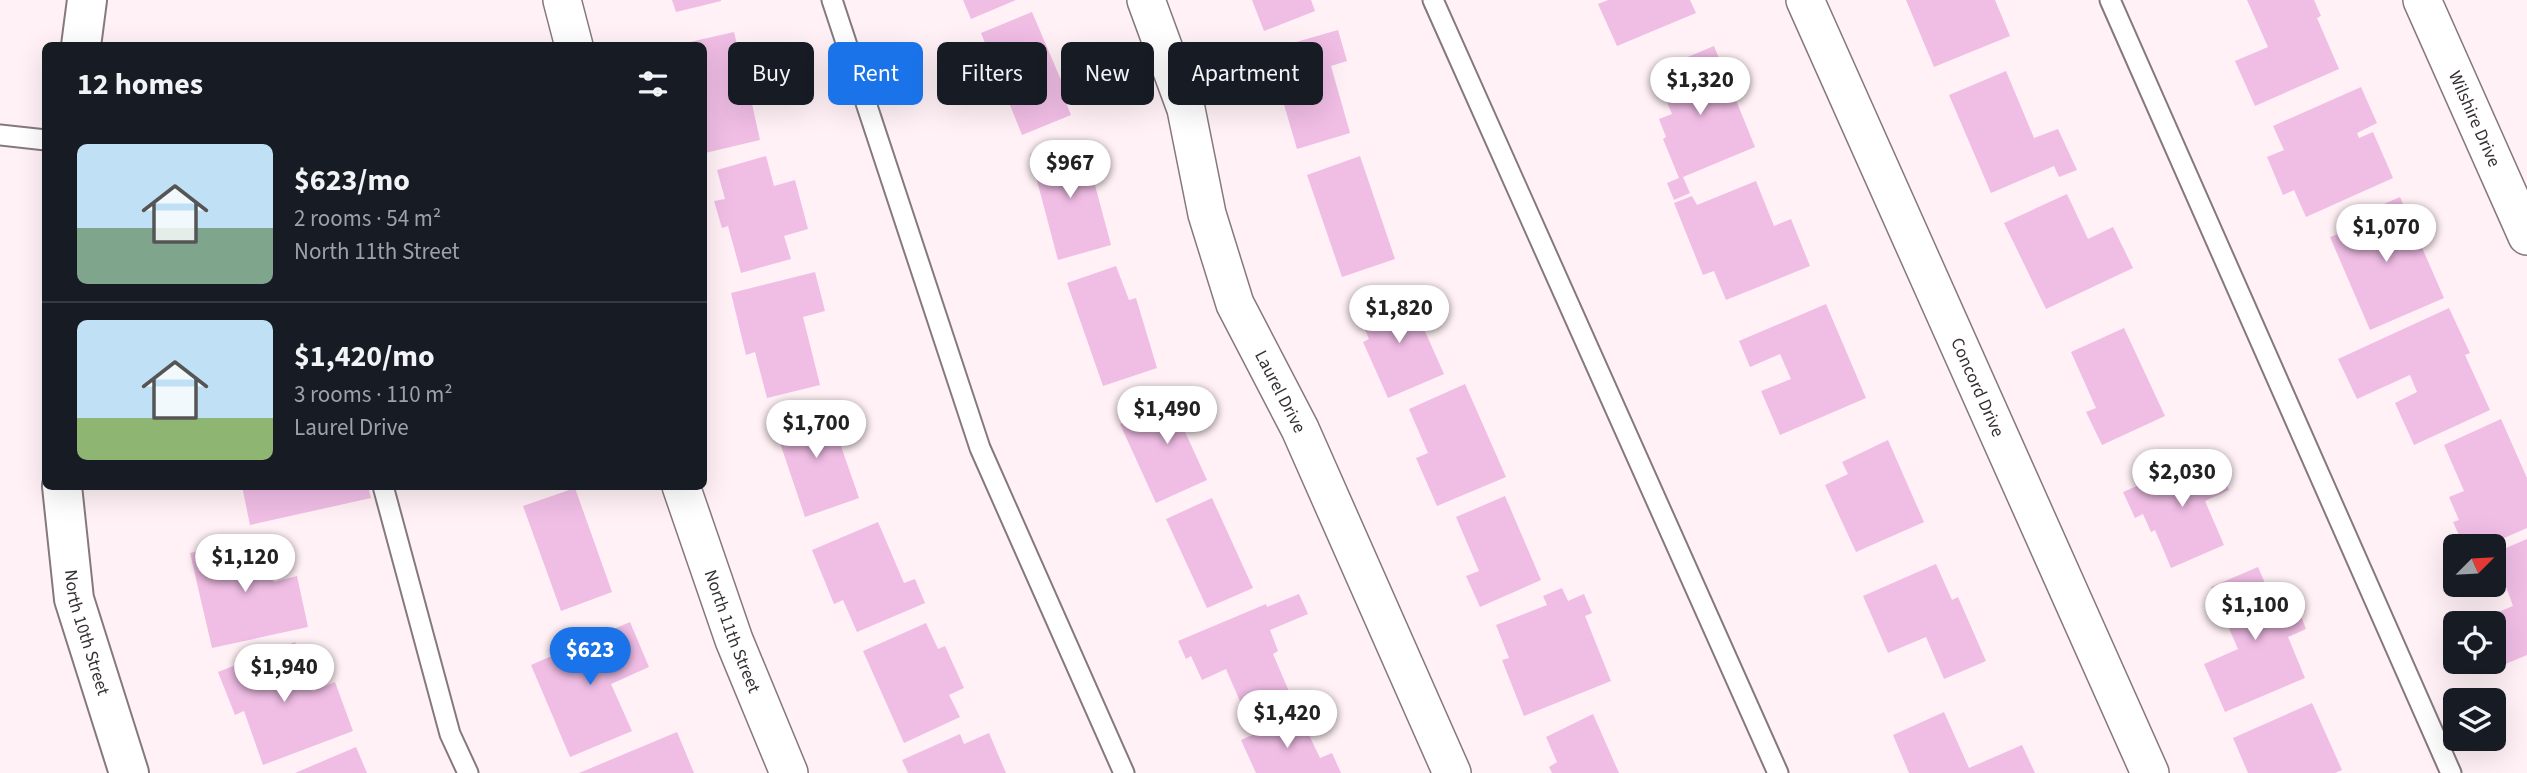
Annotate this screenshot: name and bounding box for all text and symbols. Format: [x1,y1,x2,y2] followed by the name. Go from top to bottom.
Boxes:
[728,42,814,105] chip: Buy
[828,42,923,105] chip: Rent
[937,42,1047,105] chip: Filters
[1061,42,1154,105] chip: New
[1168,42,1323,105] chip: Apartment
[1643,58,1757,117] pin: $1,320
[77,63,203,106] text: 12 homes
[1666,63,1734,96] text: $1,320
[634,65,672,103] icon: filters
[2443,67,2507,171] street label: Wilshire Drive
[1029,140,1111,200] pin: $967
[1046,146,1094,179] text: $967
[294,159,410,202] text: $623/mo
[133,172,217,256] icon: home
[294,202,441,235] text: 2 rooms · 54 m²
[2329,204,2443,264] pin: $1,070
[2352,210,2420,243] text: $1,070
[294,235,460,268] text: North 11th Street
[1342,286,1456,345] pin: $1,820
[1365,291,1433,324] text: $1,820
[1945,334,2011,441] street label: Concord Drive
[294,335,435,378] text: $1,420/mo
[1249,346,1312,437] street label: Laurel Drive
[133,348,217,432] icon: home
[294,378,453,411] text: 3 rooms · 110 m²
[1110,386,1224,446] pin: $1,490
[1133,392,1201,425] text: $1,490
[759,400,873,460] pin: $1,700
[782,406,850,439] text: $1,700
[294,411,409,444] text: Laurel Drive
[2125,449,2239,509] pin: $2,030
[2148,455,2216,488] text: $2,030
[188,534,302,594] pin: $1,120
[2443,534,2506,597] north arrow
[2443,534,2506,751] map controls
[211,540,279,573] text: $1,120
[698,566,767,697] street label: North 11th Street
[58,568,116,698] street label: North 10th Street
[2198,582,2312,642] pin: $1,100
[2221,588,2289,621] text: $1,100
[2443,611,2506,674] button: locate
[549,628,631,687] pin: $623
[566,633,614,666] text: $623
[227,644,341,704] pin: $1,940
[250,650,318,683] text: $1,940
[2443,688,2506,751] button: layers
[1230,690,1344,750] pin: $1,420
[1253,696,1321,729] text: $1,420

